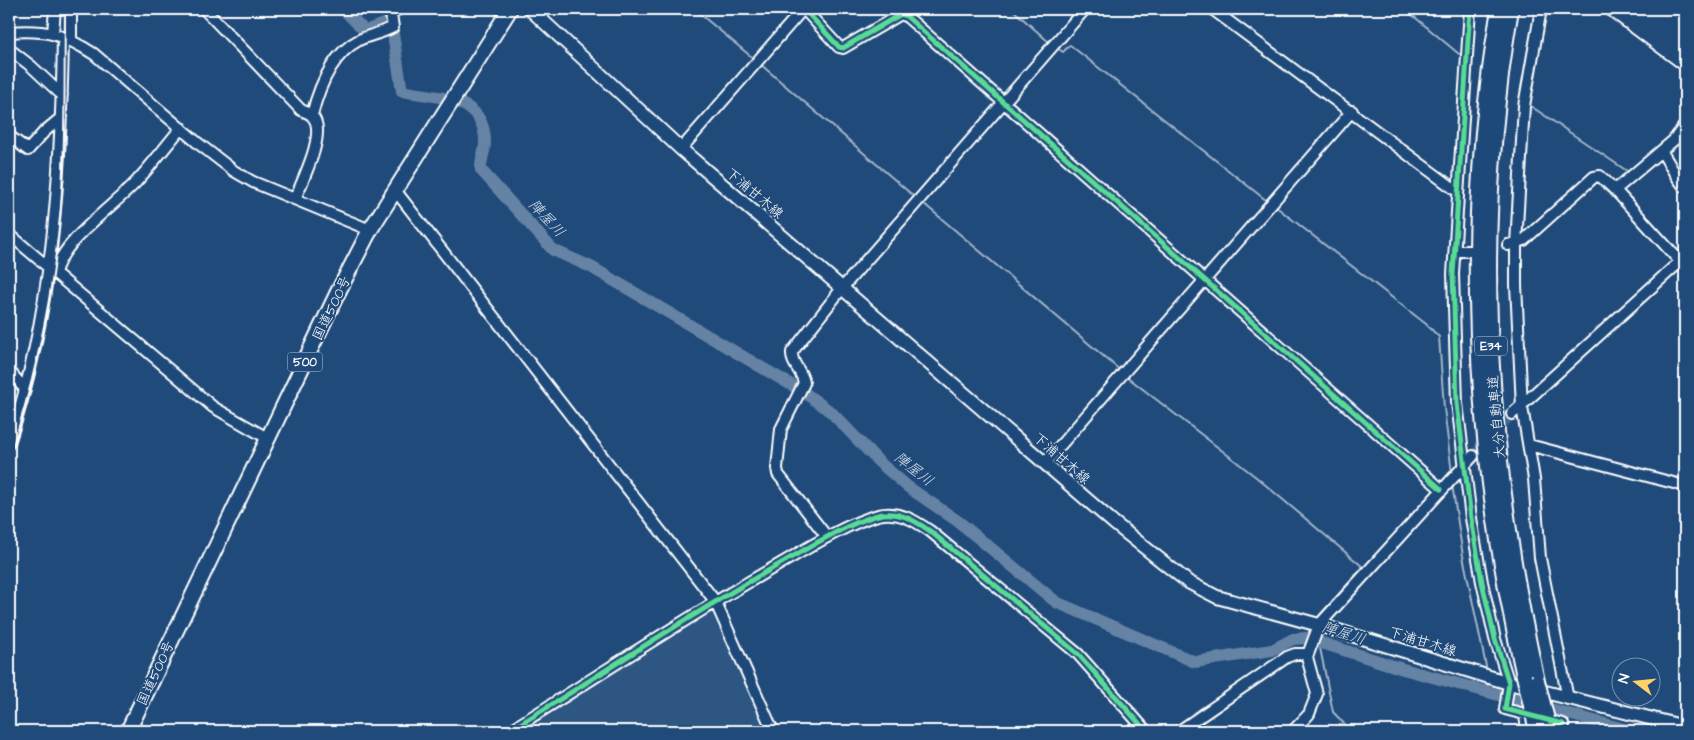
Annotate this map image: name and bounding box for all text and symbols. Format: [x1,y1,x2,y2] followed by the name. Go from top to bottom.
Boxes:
[721,164,788,224] street label: 下浦甘木線
[524,195,570,242] water label: 陣屋川
[308,273,356,344] street label: 国道500号
[1475,336,1507,356] road number: E34
[288,352,322,372] road number: 500
[1483,374,1511,460] street label: 大分自動車道
[1028,428,1094,489] street label: 下浦甘木線
[889,447,938,492] water label: 陣屋川
[1319,617,1368,650] water label: 陣屋川
[1386,622,1459,662] street label: 下浦甘木線
[132,638,180,709] street label: 国道500号
[1612,658,1662,708] north arrow
[1614,672,1635,686] text: N

